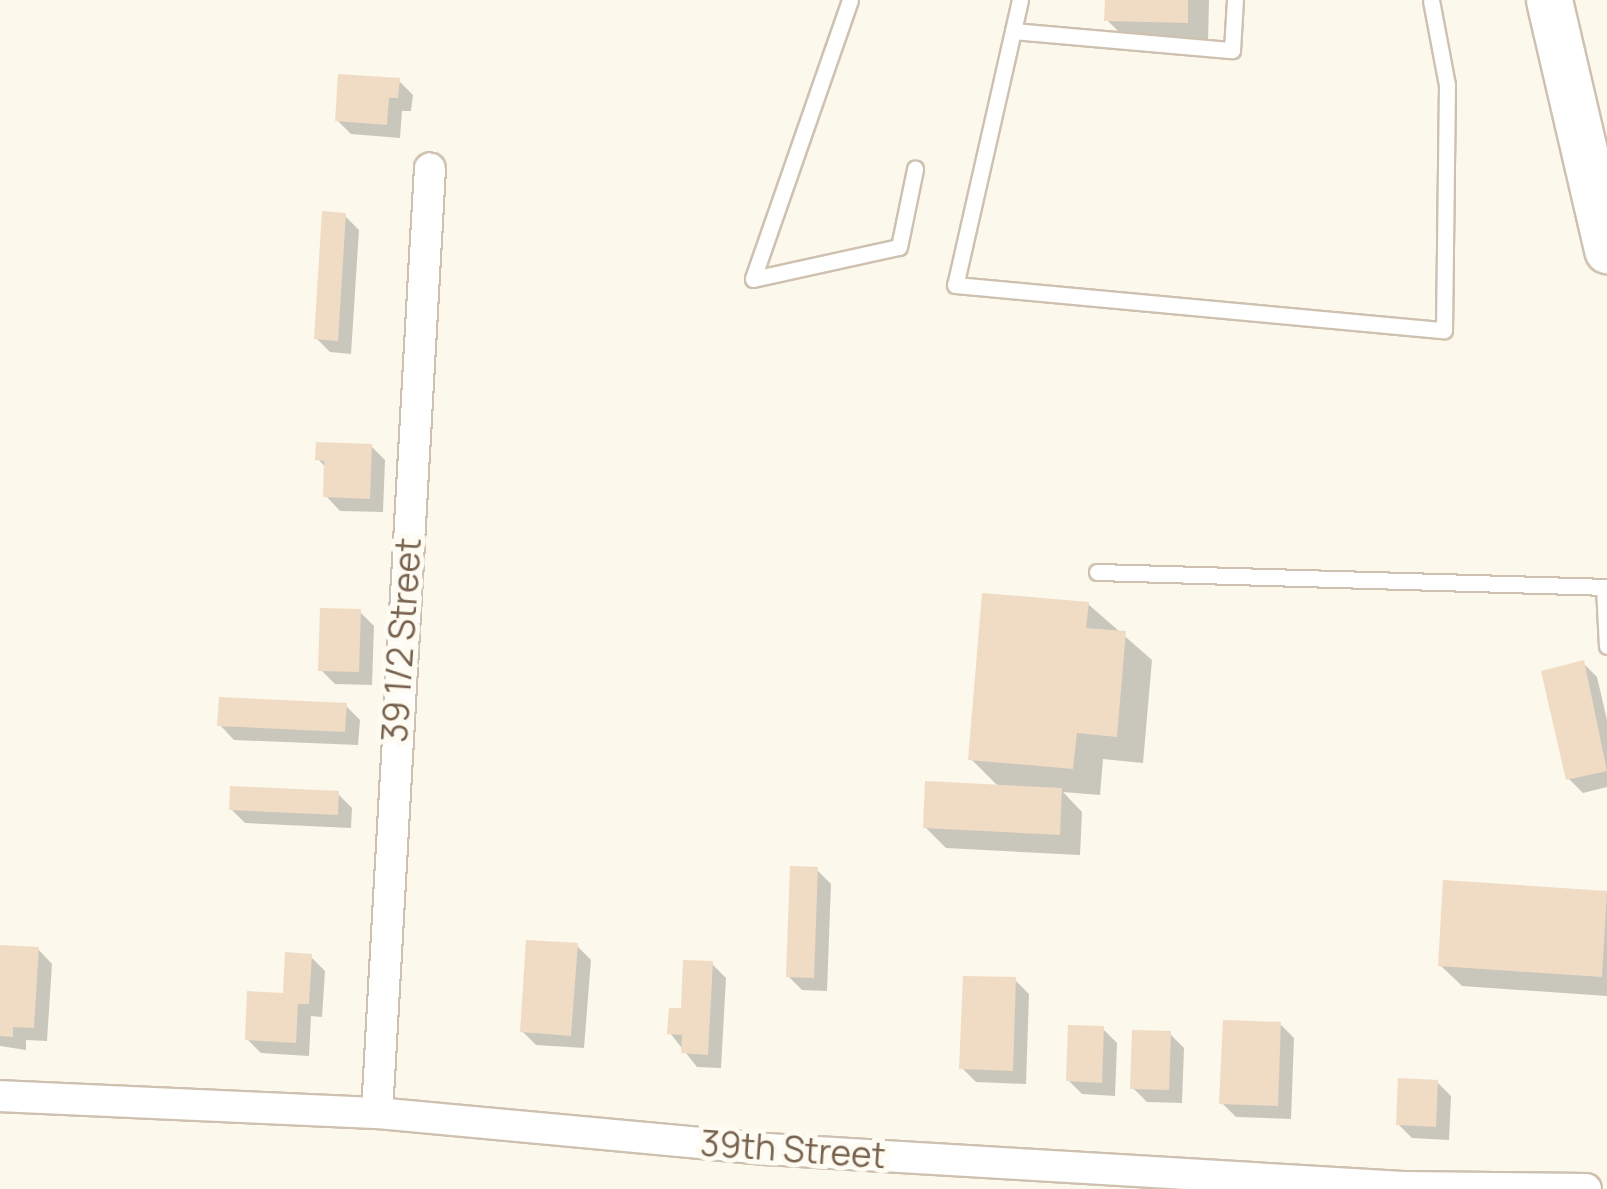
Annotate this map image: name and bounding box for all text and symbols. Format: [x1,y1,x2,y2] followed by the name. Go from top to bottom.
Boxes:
[373,536,429,744] street label: 39 1/2 Street
[699,1122,887,1176] street label: 39th Street

